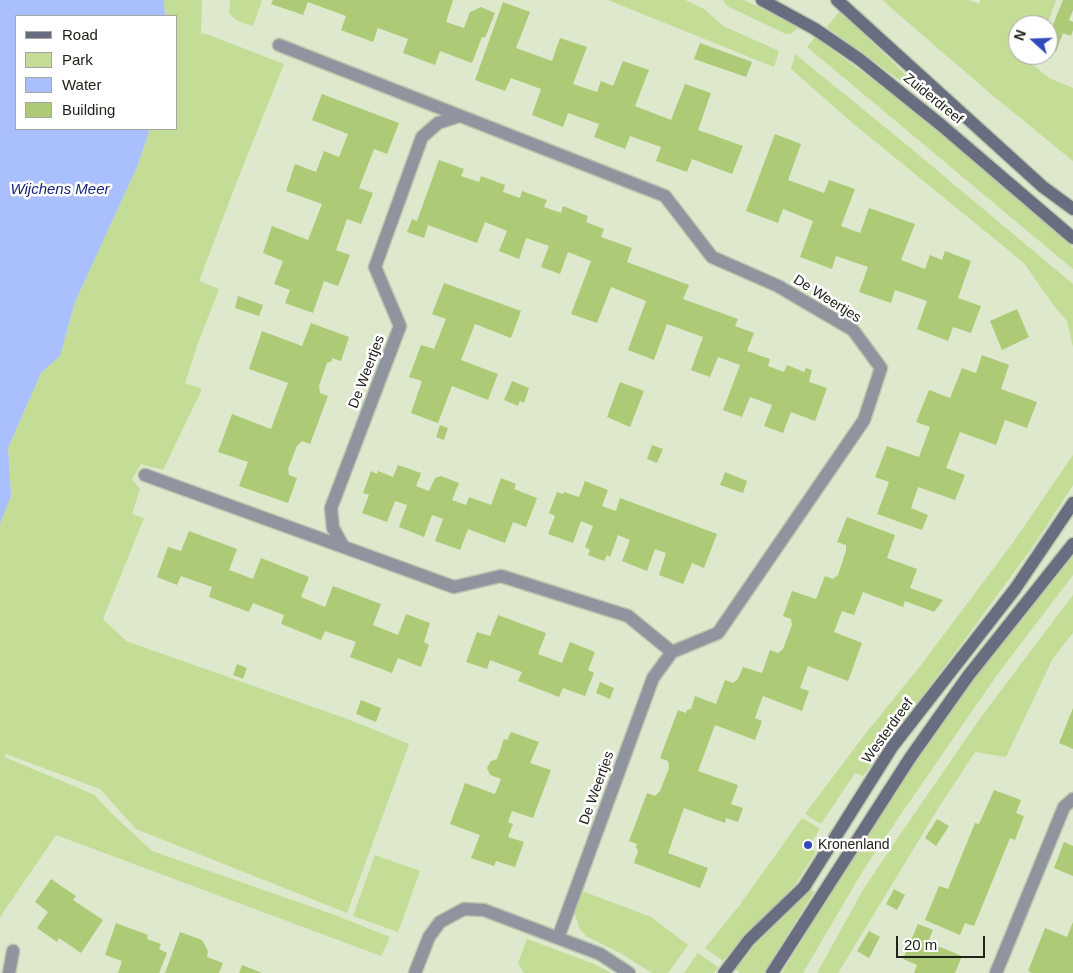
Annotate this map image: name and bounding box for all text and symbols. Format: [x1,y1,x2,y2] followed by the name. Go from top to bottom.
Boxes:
[15,15,178,130] legend
[1008,15,1058,65] north arrow
[62,26,98,43] text: Road
[1011,28,1029,43] text: N
[62,51,93,68] text: Park
[900,70,966,128] street label: Zuiderdreef
[62,76,101,93] text: Water
[62,101,115,118] text: Building
[10,181,110,199] water label: Wijchens Meer
[790,272,864,326] street label: De Weertjes
[345,333,389,411] street label: De Weertjes
[859,695,917,767] street label: Westerdreef
[576,749,618,827] street label: De Weertjes
[818,837,890,853] place label: Kronenland
[802,839,814,851] marker: Kronenland
[898,926,987,958] scale bar
[904,936,937,953] text: 20 m

